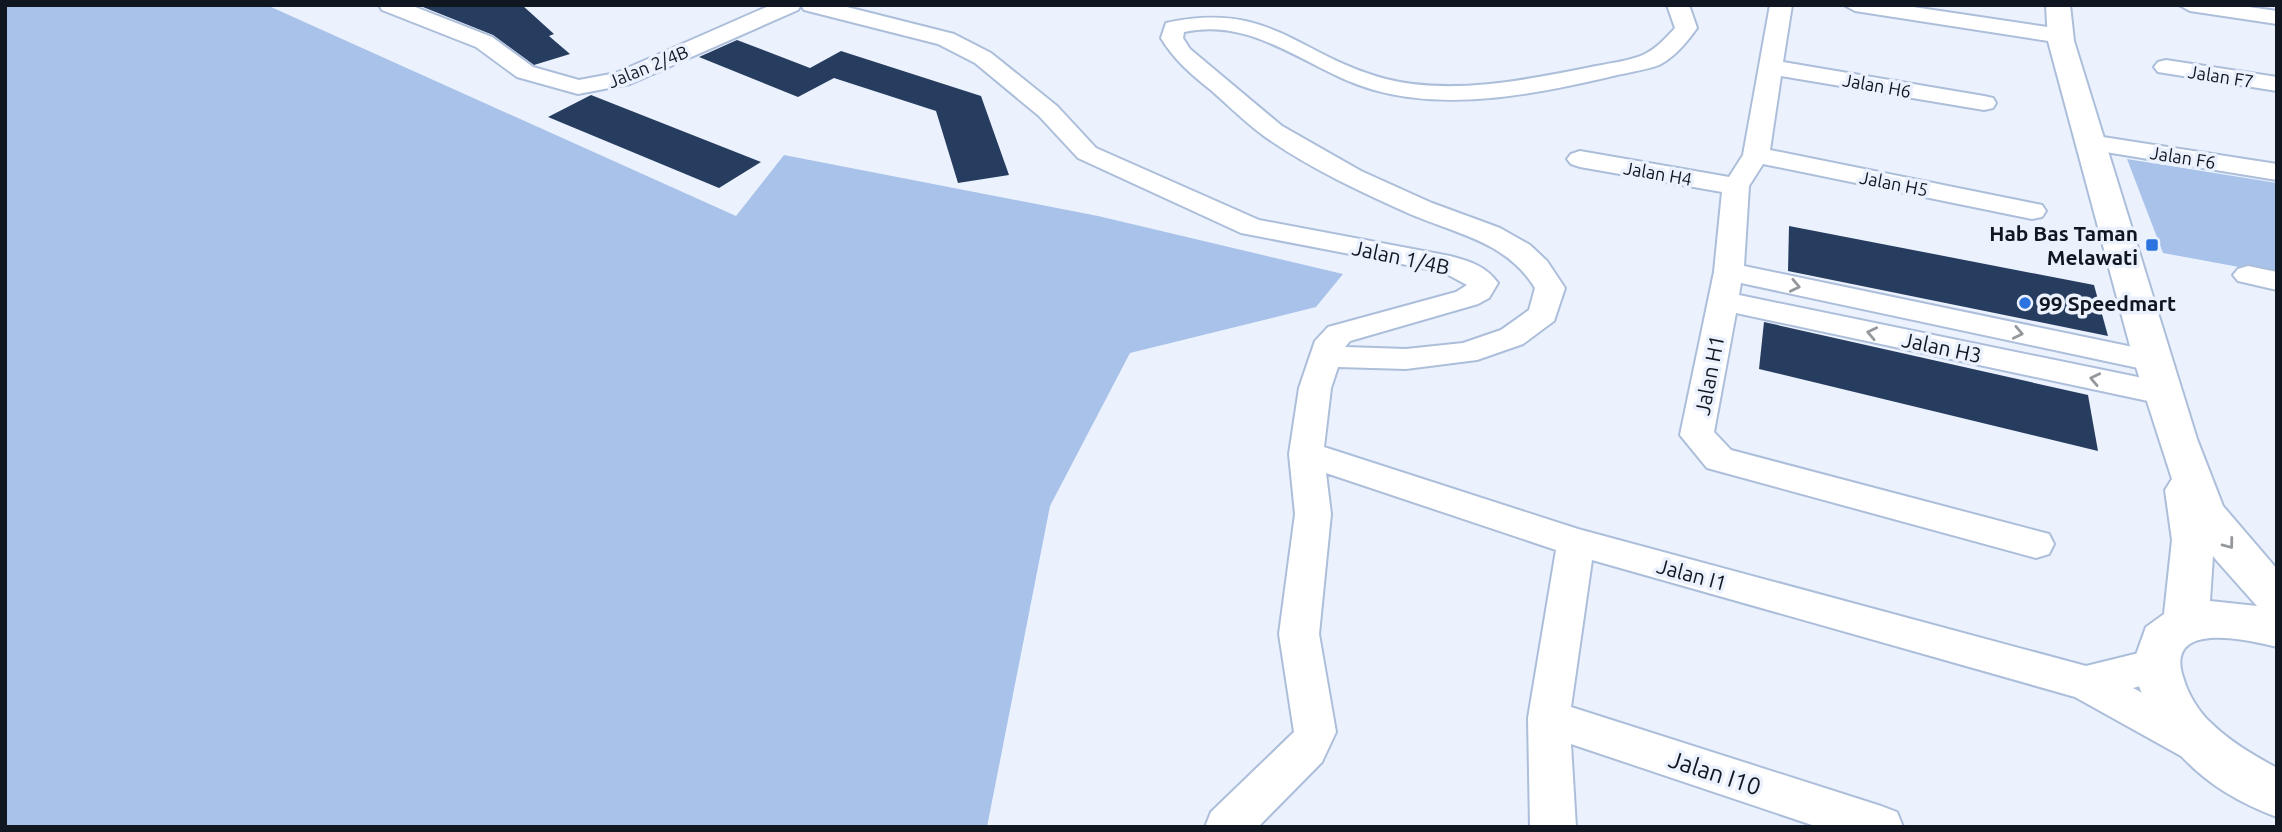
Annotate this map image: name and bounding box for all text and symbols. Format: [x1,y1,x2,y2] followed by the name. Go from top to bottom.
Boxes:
[605,41,691,91] street label: Jalan 2/4B
[2187,61,2255,91] street label: Jalan F7
[1841,69,1913,101] street label: Jalan H6
[2149,142,2217,172] street label: Jalan F6
[1622,157,1694,189] street label: Jalan H4
[1858,167,1930,199] street label: Jalan H5
[1989,221,2138,269] place label: Hab Bas Taman Melawati
[1350,235,1452,279] street label: Jalan 1/4B
[2144,237,2160,253] marker: Hab Bas Taman Melawati
[1789,278,1801,293] one-way arrow
[2039,291,2176,315] place label: 99 Speedmart
[2017,295,2033,311] marker: 99 Speedmart
[2012,325,2024,340] one-way arrow
[1866,326,1878,341] one-way arrow
[1900,327,1984,367] street label: Jalan H3
[1690,333,1728,417] street label: Jalan H1
[2089,373,2101,388] one-way arrow
[2220,536,2233,549] one-way arrow
[1654,553,1730,595] street label: Jalan I1
[1666,745,1764,801] street label: Jalan I10

